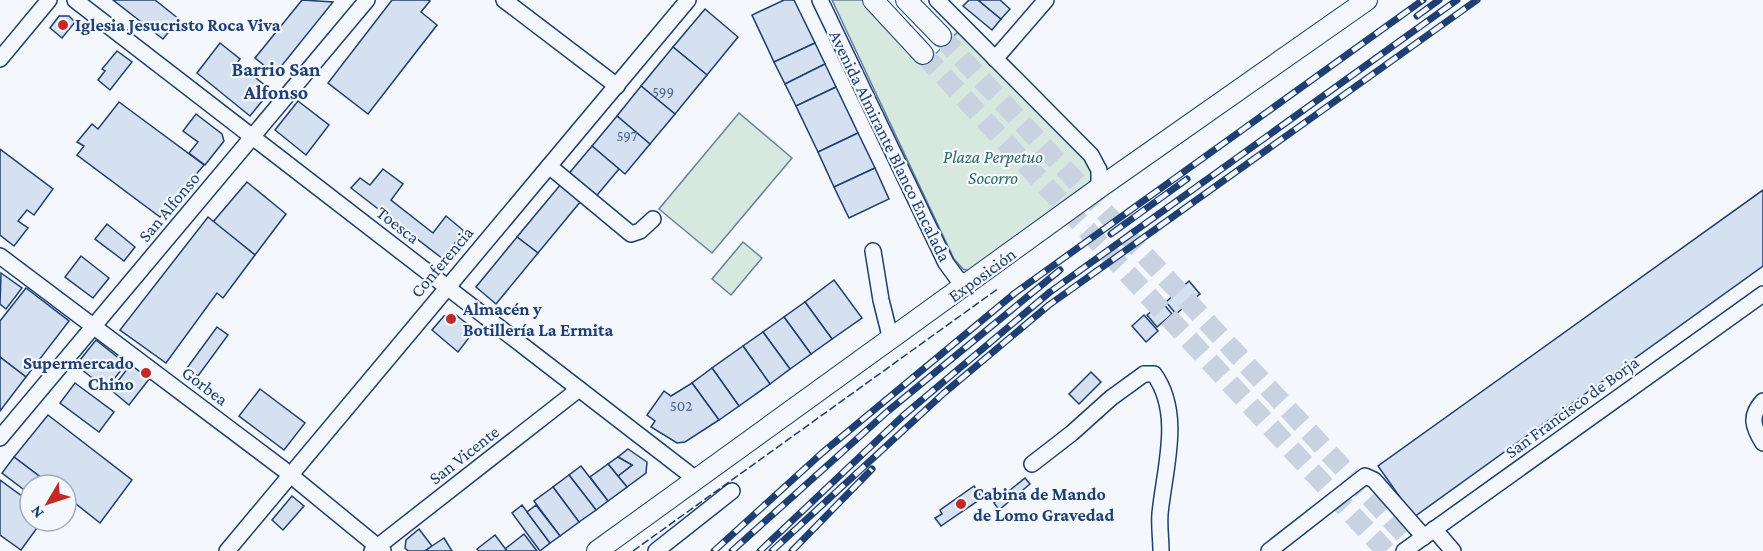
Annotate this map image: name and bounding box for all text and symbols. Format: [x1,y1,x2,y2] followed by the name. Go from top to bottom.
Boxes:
[75,15,281,35] place label: Iglesia Jesucristo Roca Viva
[56,18,70,32] marker: Iglesia Jesucristo Roca Viva
[825,27,955,265] street label: Avenida Almirante Blanco Encalada
[232,58,321,103] district label: Barrio San Alfonso
[652,84,674,100] house number: 599
[616,128,638,144] house number: 597
[943,147,1043,188] park label: Plaza Perpetuo Socorro
[134,168,204,246] street label: San Alfonso
[373,202,423,248] street label: Toesca
[407,222,477,302] street label: Conferencia
[944,244,1020,306] street label: Exposición
[462,299,613,340] place label: Almacén y Botillería La Ermita
[444,312,458,326] marker: Almacén y Botillería La Ermita
[1501,352,1643,463] street label: San Francisco de Borja
[23,353,134,394] place label: Supermercado Chino
[178,362,232,410] street label: Gorbea
[139,366,153,380] marker: Supermercado Chino
[670,398,692,414] house number: 502
[425,421,503,488] street label: San Vicente
[18,473,78,533] north arrow
[973,484,1114,525] place label: Cabina de Mando de Lomo Gravedad
[954,497,968,511] marker: Cabina de Mando de Lomo Gravedad
[27,502,47,522] text: N

